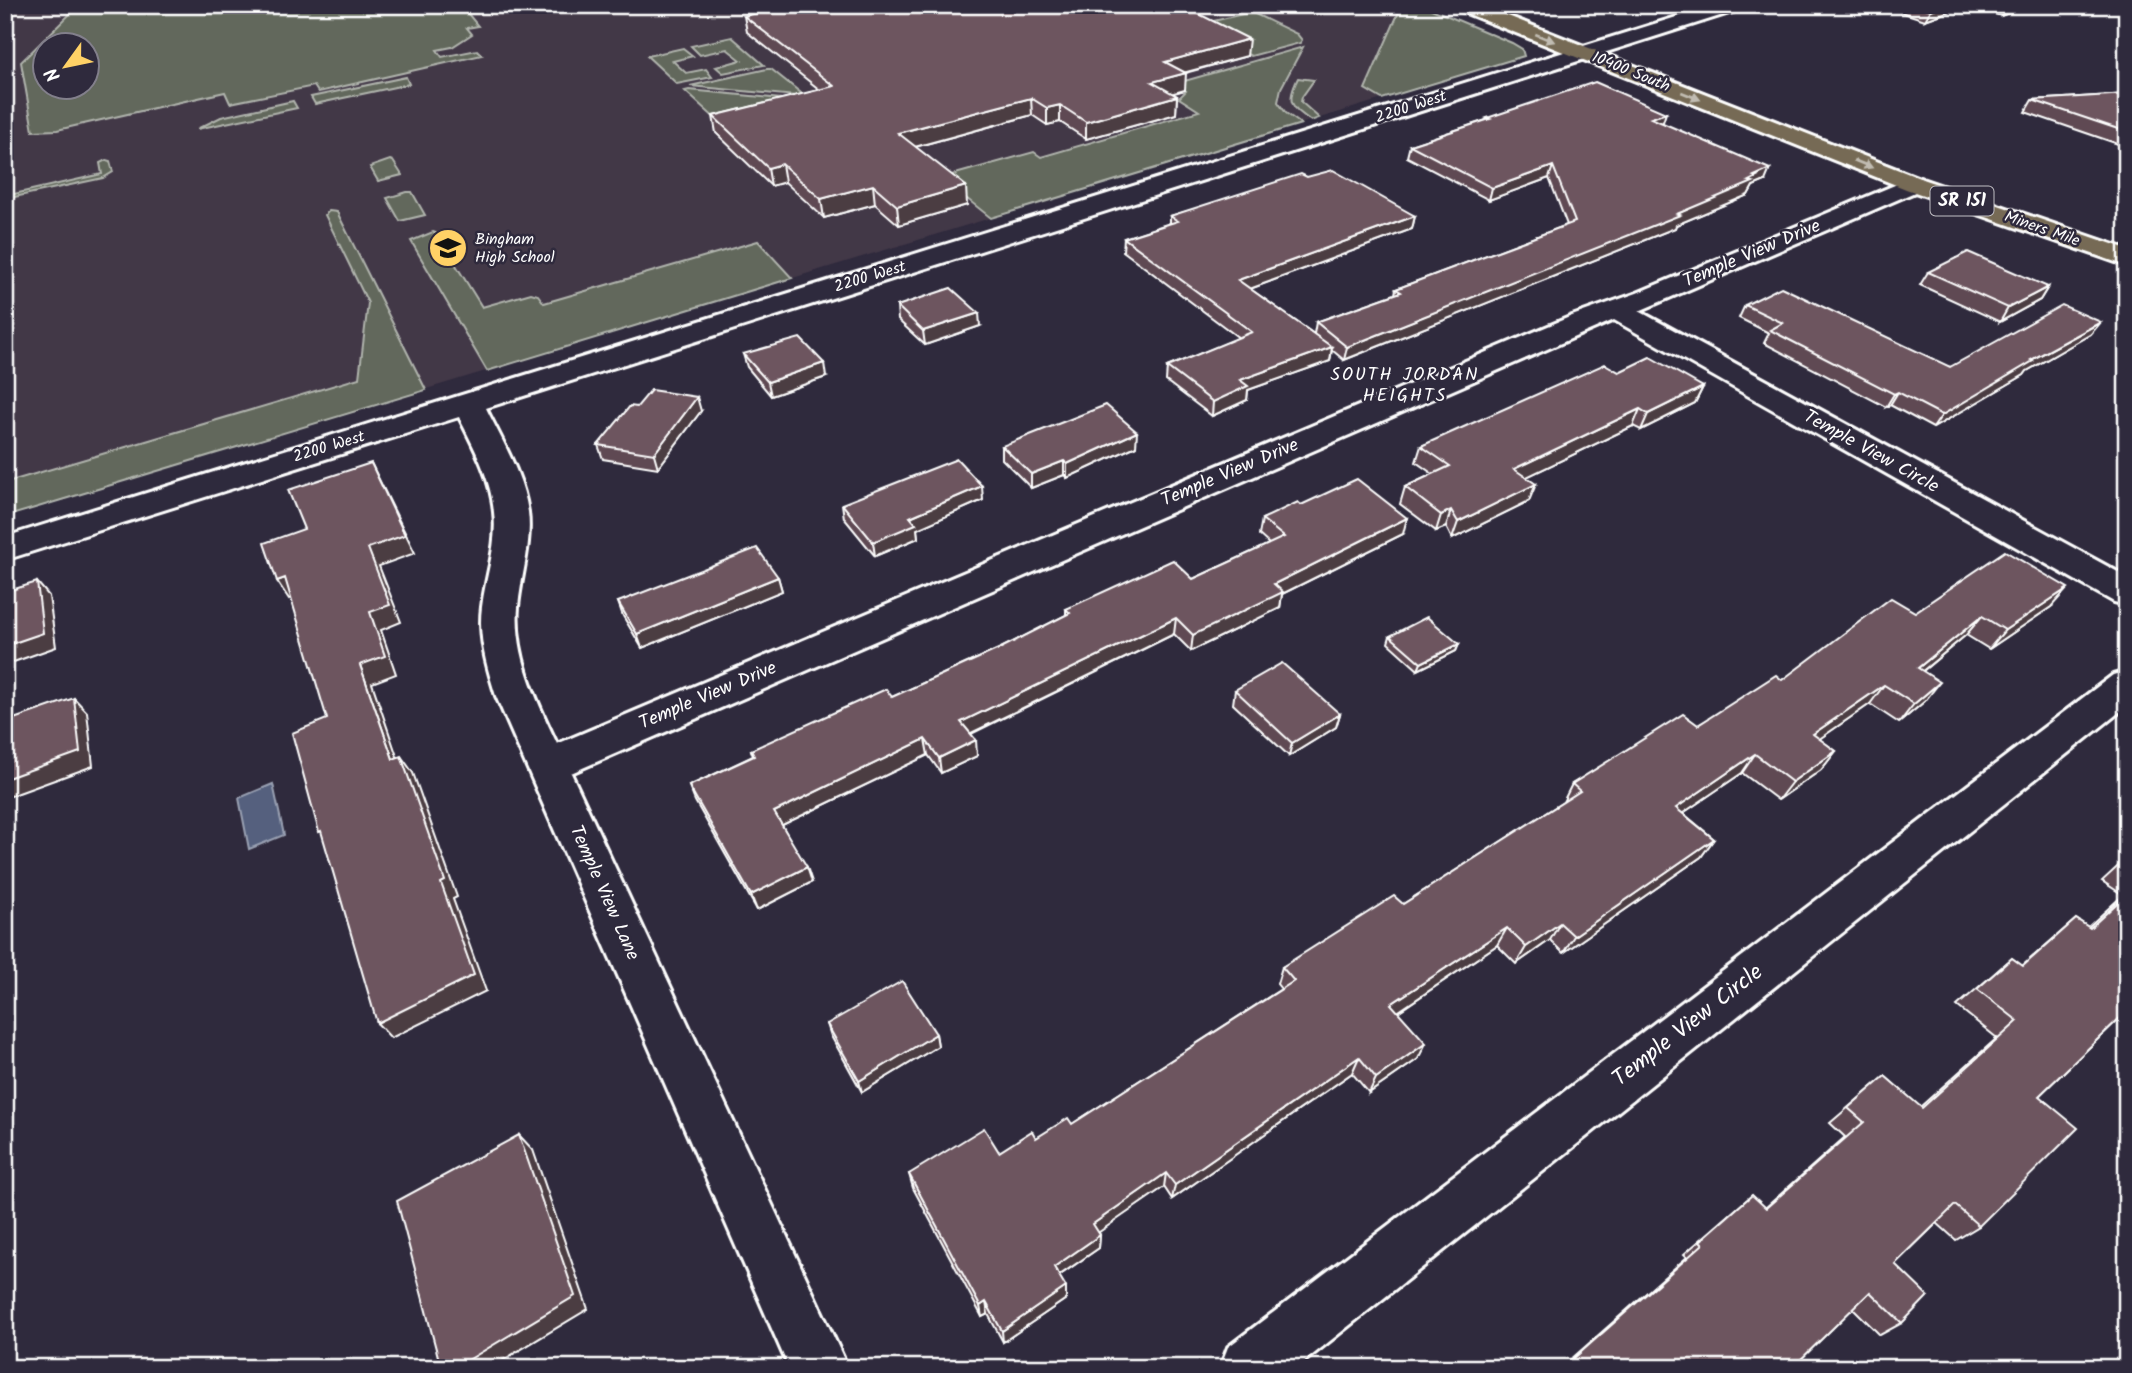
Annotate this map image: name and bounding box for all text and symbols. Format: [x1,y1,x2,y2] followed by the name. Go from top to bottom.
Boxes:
[32,32,102,102] north arrow
[1535,33,1556,44] one-way arrow
[1588,45,1674,99] street label: 10400 South
[38,61,69,87] text: N
[1372,83,1451,130] street label: 2200 West
[1681,91,1702,102] one-way arrow
[1853,158,1874,169] one-way arrow
[1930,186,1994,216] road number: SR 151
[2001,204,2083,254] street label: Miners Mile
[1678,211,1826,297] street label: Temple View Drive
[427,227,469,269] school or university icon: Bingham High School
[475,227,555,270] place label: Bingham High School
[831,254,910,300] street label: 2200 West
[1331,361,1479,411] district label: SOUTH JORDAN HEIGHTS
[1798,402,1945,502] street label: Temple View Circle
[290,424,369,470] street label: 2200 West
[1156,430,1304,516] street label: Temple View Drive
[634,653,782,739] street label: Temple View Drive
[561,821,647,966] street label: Temple View Lane
[1605,955,1771,1097] street label: Temple View Circle

